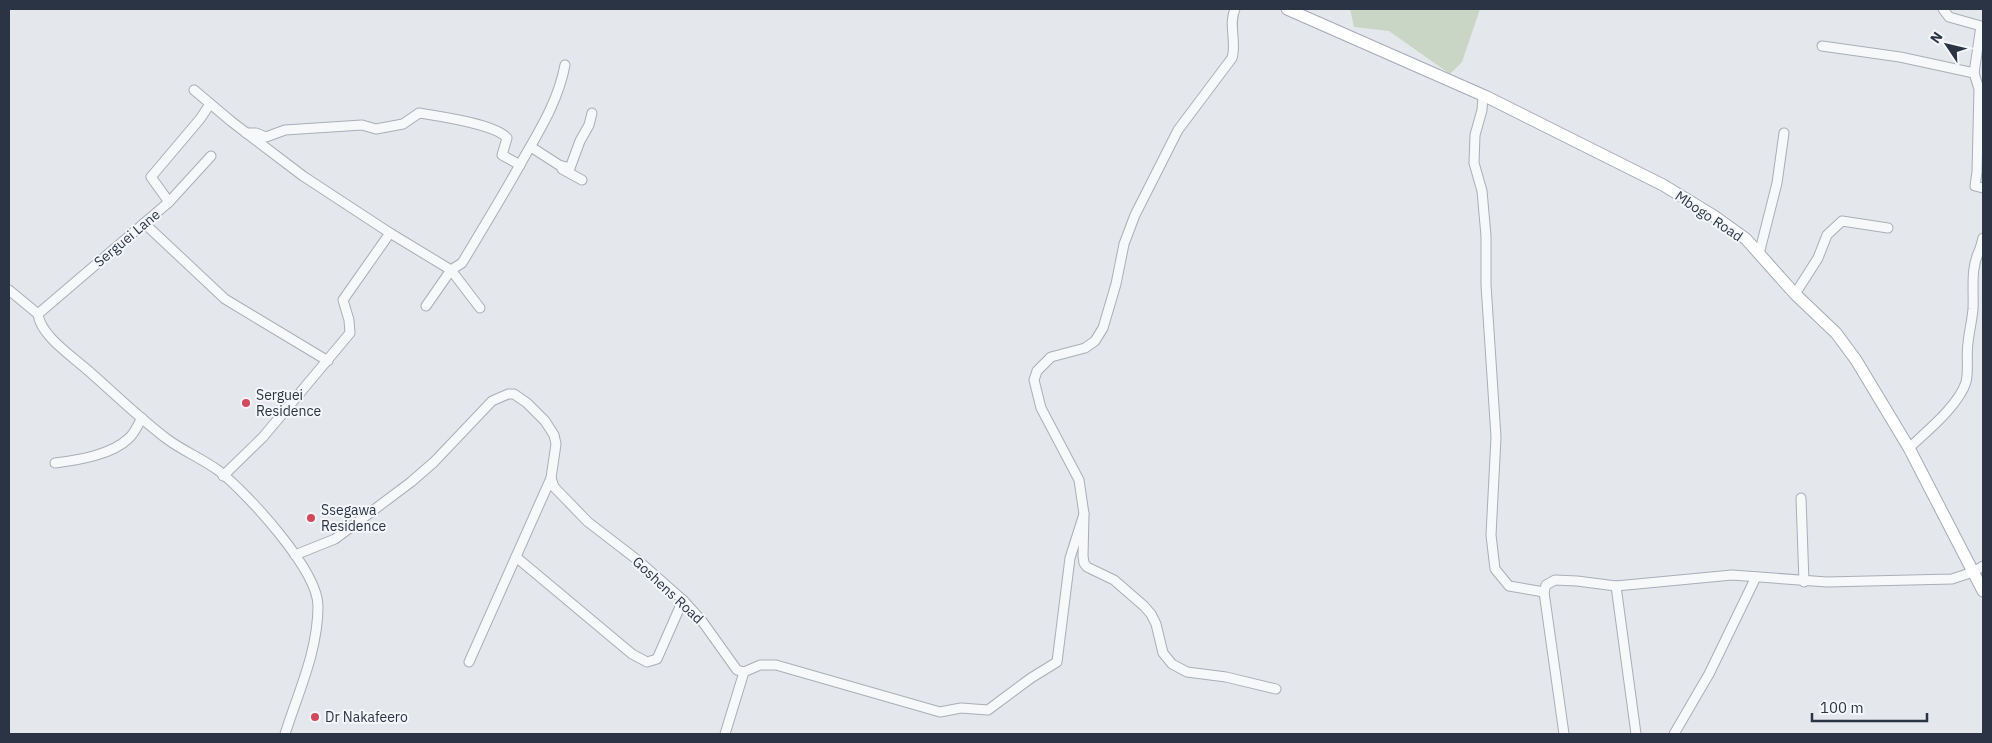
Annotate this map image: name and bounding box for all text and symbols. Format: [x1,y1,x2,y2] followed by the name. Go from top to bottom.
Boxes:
[1922,20,1972,70] north arrow
[1926,28,1947,47] text: N
[1672,187,1746,245] street label: Mbogo Road
[90,205,164,271] street label: Serguei Lane
[256,386,321,420] place label: Serguei Residence
[240,397,252,409] marker: Serguei Residence
[321,501,386,535] place label: Ssegawa Residence
[305,512,317,524] marker: Ssegawa Residence
[629,553,707,627] street label: Goshens Road
[1812,690,1927,722] scale bar
[1820,698,1864,717] text: 100 m
[325,708,408,726] place label: Dr Nakafeero
[309,711,321,723] marker: Dr Nakafeero

